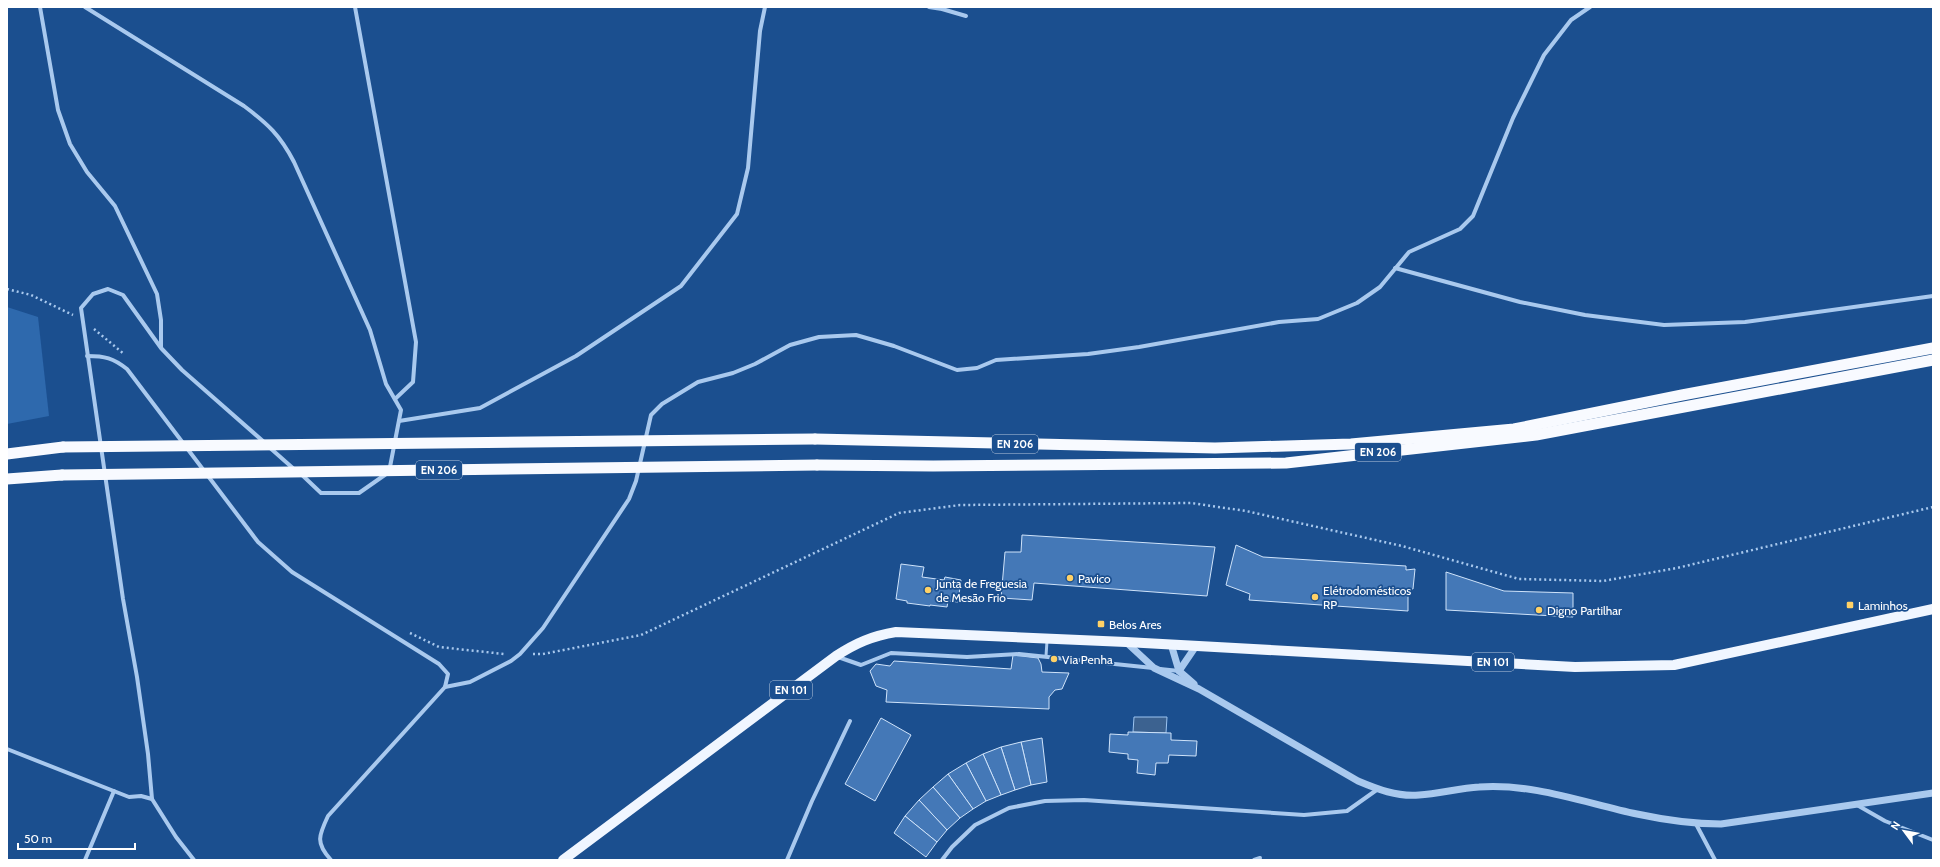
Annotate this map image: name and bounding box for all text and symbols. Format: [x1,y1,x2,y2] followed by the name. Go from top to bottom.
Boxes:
[992,435,1038,453] road number: EN 206
[1355,443,1401,461] road number: EN 206
[416,461,462,479] road number: EN 206
[1078,571,1111,586] place label: Pavico
[1065,573,1075,583] marker: Pavico
[935,576,1027,605] place label: Junta de Freguesia de Mesão Frio
[1323,583,1411,612] place label: Elétrodomésticos RP
[923,585,933,595] marker: Junta de Freguesia de Mesão Frio
[1310,592,1320,602] marker: Elétrodomésticos RP
[1858,598,1908,613] place label: Laminhos
[1845,600,1855,610] marker: Laminhos
[1547,603,1622,618] place label: Digno Partilhar
[1534,605,1544,615] marker: Digno Partilhar
[1109,617,1162,632] place label: Belos Ares
[1096,619,1106,629] marker: Belos Ares
[1062,652,1113,667] place label: Via Penha
[1472,653,1514,671] road number: EN 101
[1049,654,1059,664] marker: Via Penha
[770,681,812,699] road number: EN 101
[1884,811,1924,851] north arrow
[1888,819,1904,833] text: N
[18,825,135,851] scale bar
[24,831,52,846] text: 50 m

